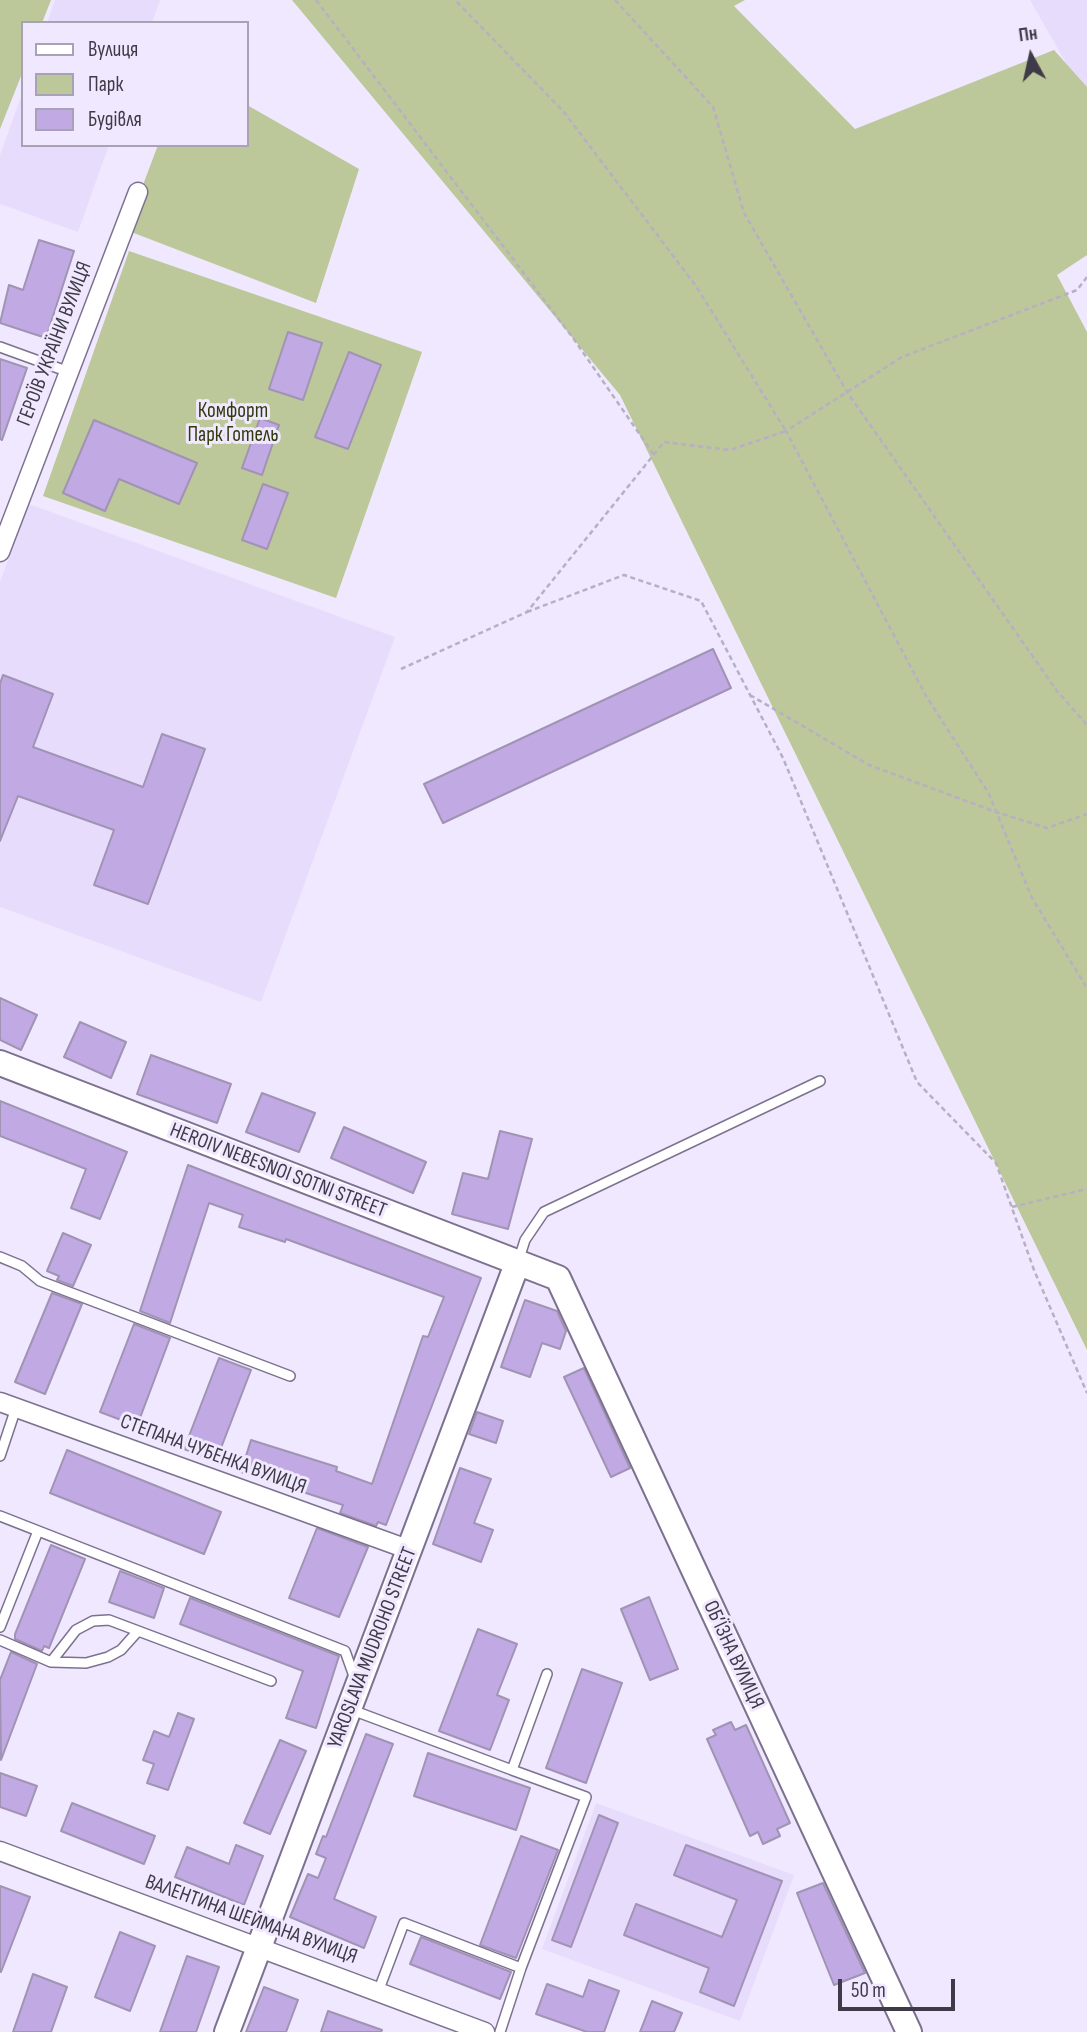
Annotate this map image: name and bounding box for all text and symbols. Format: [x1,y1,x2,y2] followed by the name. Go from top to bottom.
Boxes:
[21,21,248,147] legend
[996,21,1066,91] north arrow
[1017,22,1039,47] text: Пн
[88,37,138,62] text: Вулиця
[88,72,123,97] text: Парк
[88,107,142,132] text: Будівля
[12,258,98,430] street label: ГЕРОЇВ УКРАЇНИ ВУЛИЦЯ
[187,399,279,449] park label: Комфорт Парк Готель
[166,1118,390,1224] street label: HEROIV NEBESNOI SOTNI STREET
[116,1410,310,1500] street label: СТЕПАНА ЧУБЕНКА ВУЛИЦЯ
[323,1544,423,1752] street label: YAROSLAVA MUDROHO STREET
[697,1597,769,1713] street label: ОБ’ЇЗНА ВУЛИЦЯ
[141,1870,361,1970] street label: ВАЛЕНТИНА ШЕЙМАНА ВУЛИЦЯ
[842,1966,959,2010] scale bar
[851,1978,886,2003] text: 50 m

